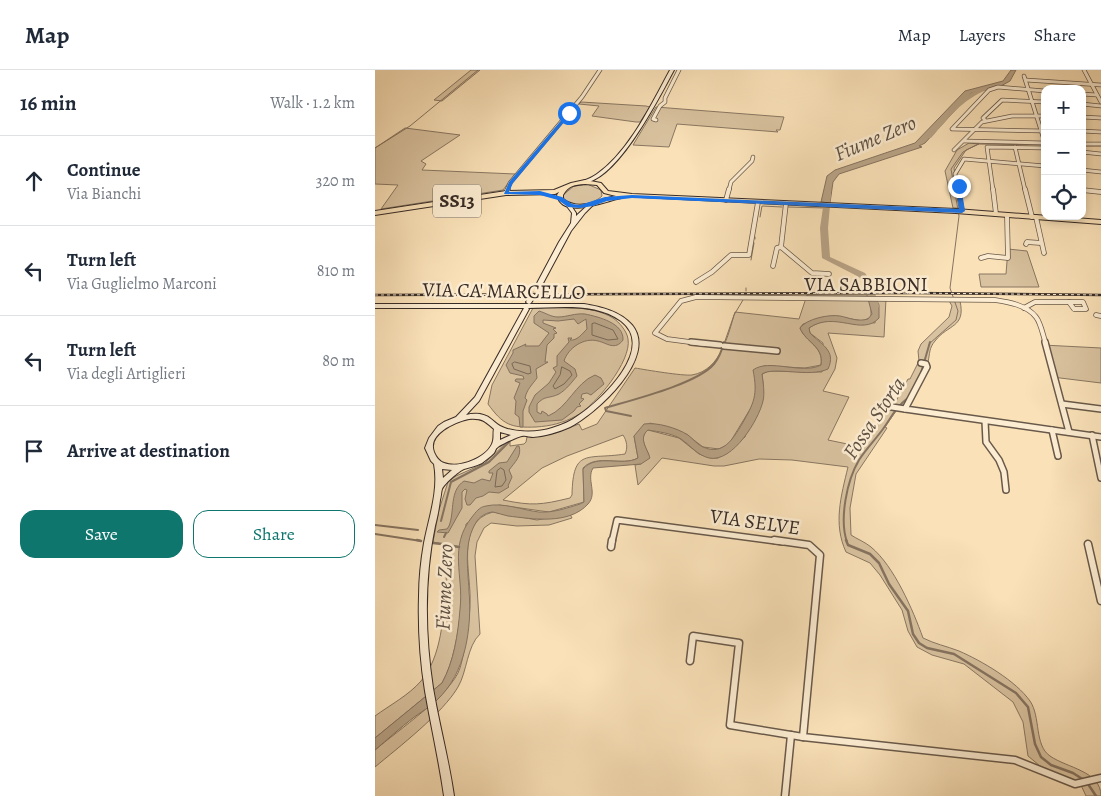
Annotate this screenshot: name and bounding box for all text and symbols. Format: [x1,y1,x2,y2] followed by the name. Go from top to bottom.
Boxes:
[25,19,69,51] text: Map
[898,23,931,47] text: Map
[959,23,1006,47] text: Layers
[1034,23,1076,47] text: Share
[1041,85,1086,220] map controls
[1041,85,1086,130] button: +
[20,89,77,117] text: 16 min
[270,92,355,114] text: Walk · 1.2 km
[558,102,581,125] route start
[830,108,920,168] water label: Fiume Zero
[1041,130,1086,175] button: −
[67,157,141,183] text: Continue
[20,167,48,195] icon: ahead
[316,170,355,192] text: 320 m
[948,175,971,198] route end
[1041,175,1086,220] button: locate
[67,183,141,205] text: Via Bianchi
[433,184,481,218] road number: SS13
[67,247,136,273] text: Turn left
[20,257,48,285] icon: left
[317,260,355,282] text: 810 m
[803,271,928,298] street label: VIA SABBIONI
[67,273,217,295] text: Via Guglielmo Marconi
[421,276,586,306] street label: VIA CA' MARCELLO
[67,337,136,363] text: Turn left
[20,347,48,375] icon: left
[322,350,355,372] text: 80 m
[67,363,186,385] text: Via degli Artiglieri
[836,371,912,464] water label: Fossa Storta
[20,437,48,465] icon: arrive
[67,438,230,464] text: Arrive at destination
[707,502,802,542] street label: VIA SELVE
[20,510,183,558] button: Save
[193,510,355,558] button: Share
[429,543,459,631] water label: Fiume Zero

